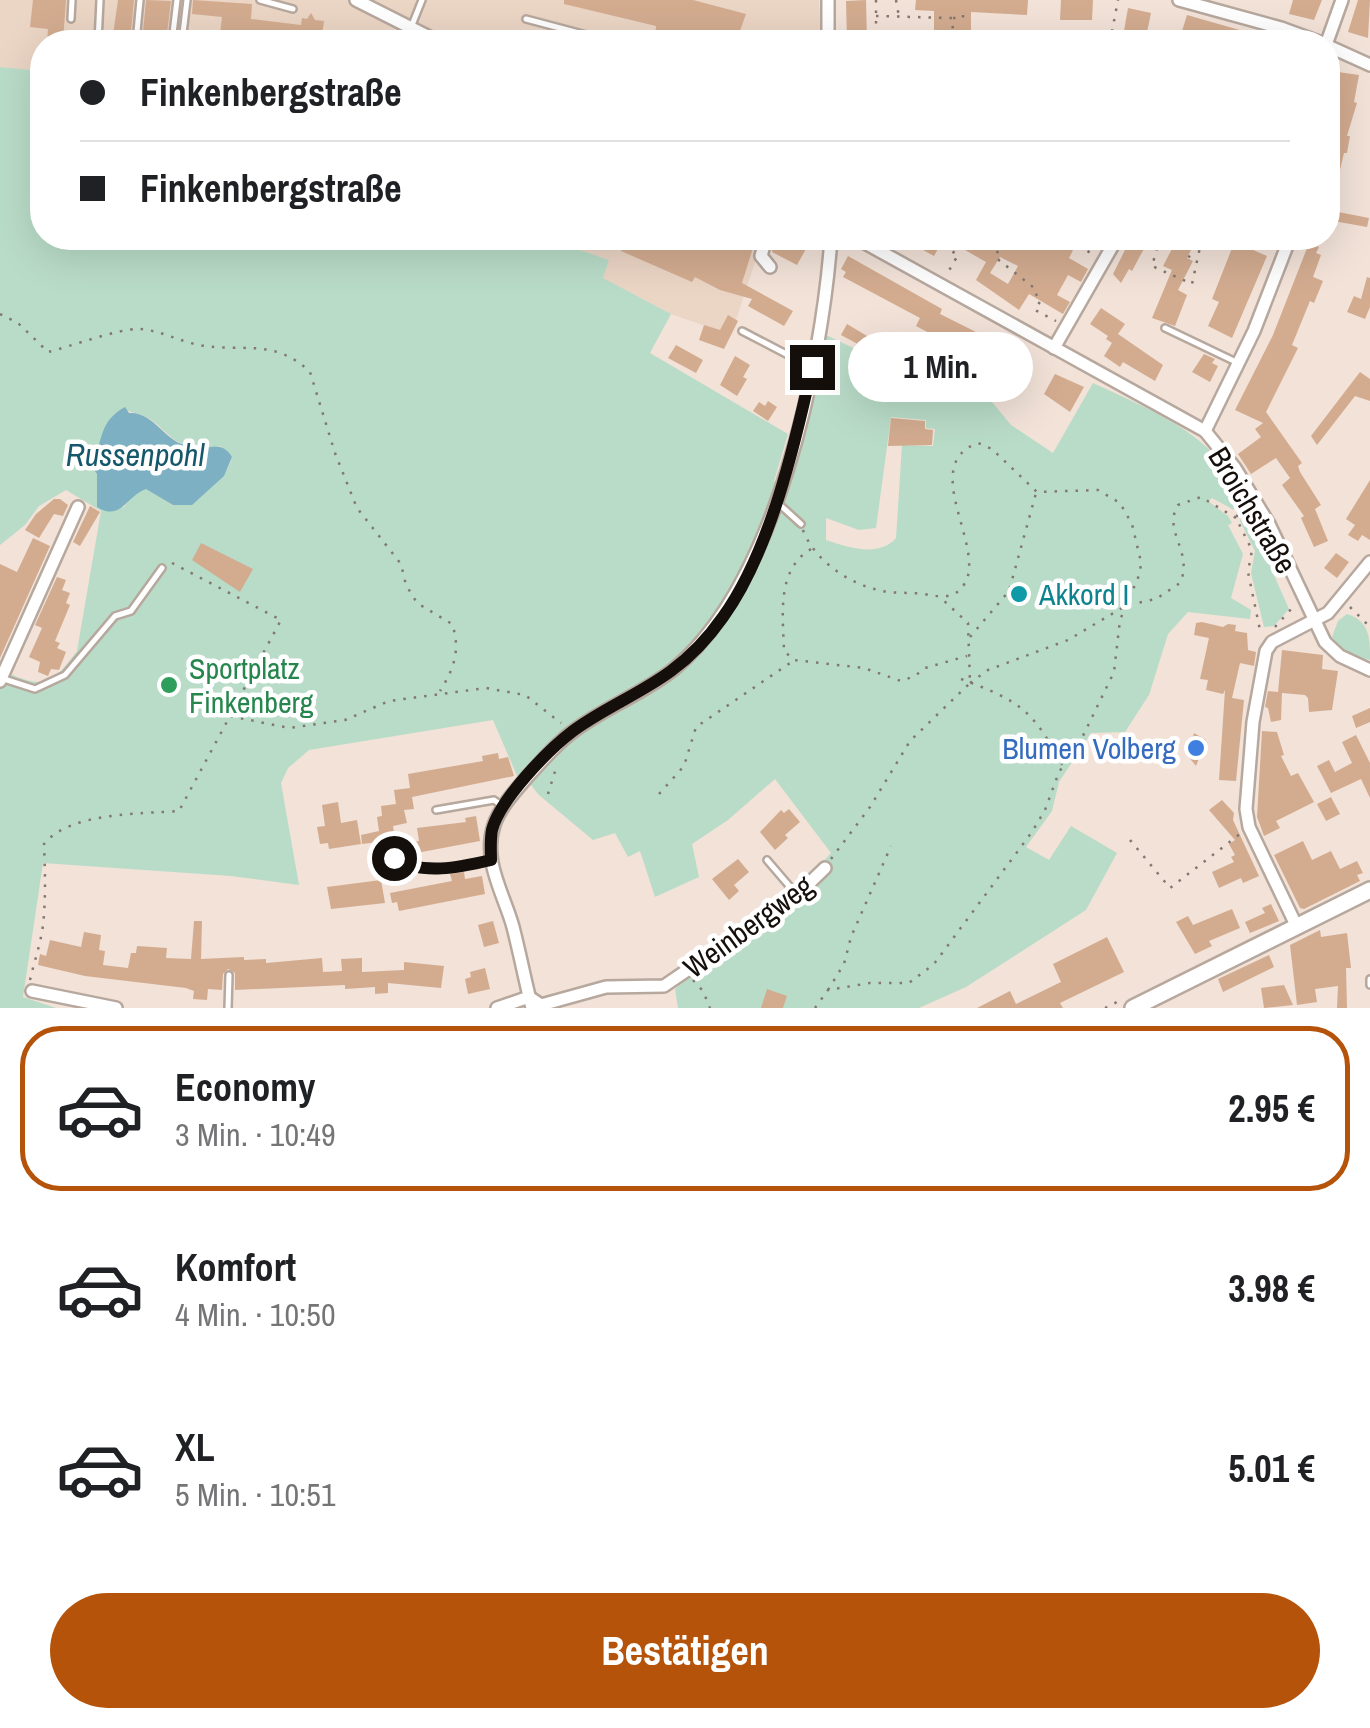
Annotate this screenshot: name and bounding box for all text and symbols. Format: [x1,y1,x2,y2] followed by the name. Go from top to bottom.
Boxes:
[140,67,401,118] text: Finkenbergstraße
[140,163,401,214] text: Finkenbergstraße
[847,332,1032,402] callout: 1 Min.
[790,345,835,390] route end
[903,345,978,388] text: 1 Min.
[66,433,205,476] water label: Russenpohl
[1200,439,1306,581] street label: Broichstraße
[1038,574,1129,614] place label: Akkord I
[1008,583,1030,605] marker: Akkord I
[189,648,314,722] place label: Sportplatz Finkenberg
[158,674,180,696] marker: Sportplatz Finkenberg
[1002,728,1176,768] place label: Blumen Volberg
[1185,737,1207,759] marker: Blumen Volberg
[372,836,417,881] route start
[675,865,821,987] street label: Weinbergweg
[175,1062,315,1113] text: Economy
[55,1064,145,1154] icon: car
[1228,1083,1315,1134] text: 2.95 €
[175,1113,335,1156] text: 3 Min. · 10:49
[175,1242,296,1293] text: Komfort
[55,1244,145,1334] icon: car
[1228,1263,1315,1314] text: 3.98 €
[175,1293,335,1336] text: 4 Min. · 10:50
[175,1422,215,1473] text: XL
[55,1424,145,1514] icon: car
[1228,1443,1315,1494] text: 5.01 €
[175,1473,335,1516] text: 5 Min. · 10:51
[50,1593,1320,1708] button: Bestätigen

